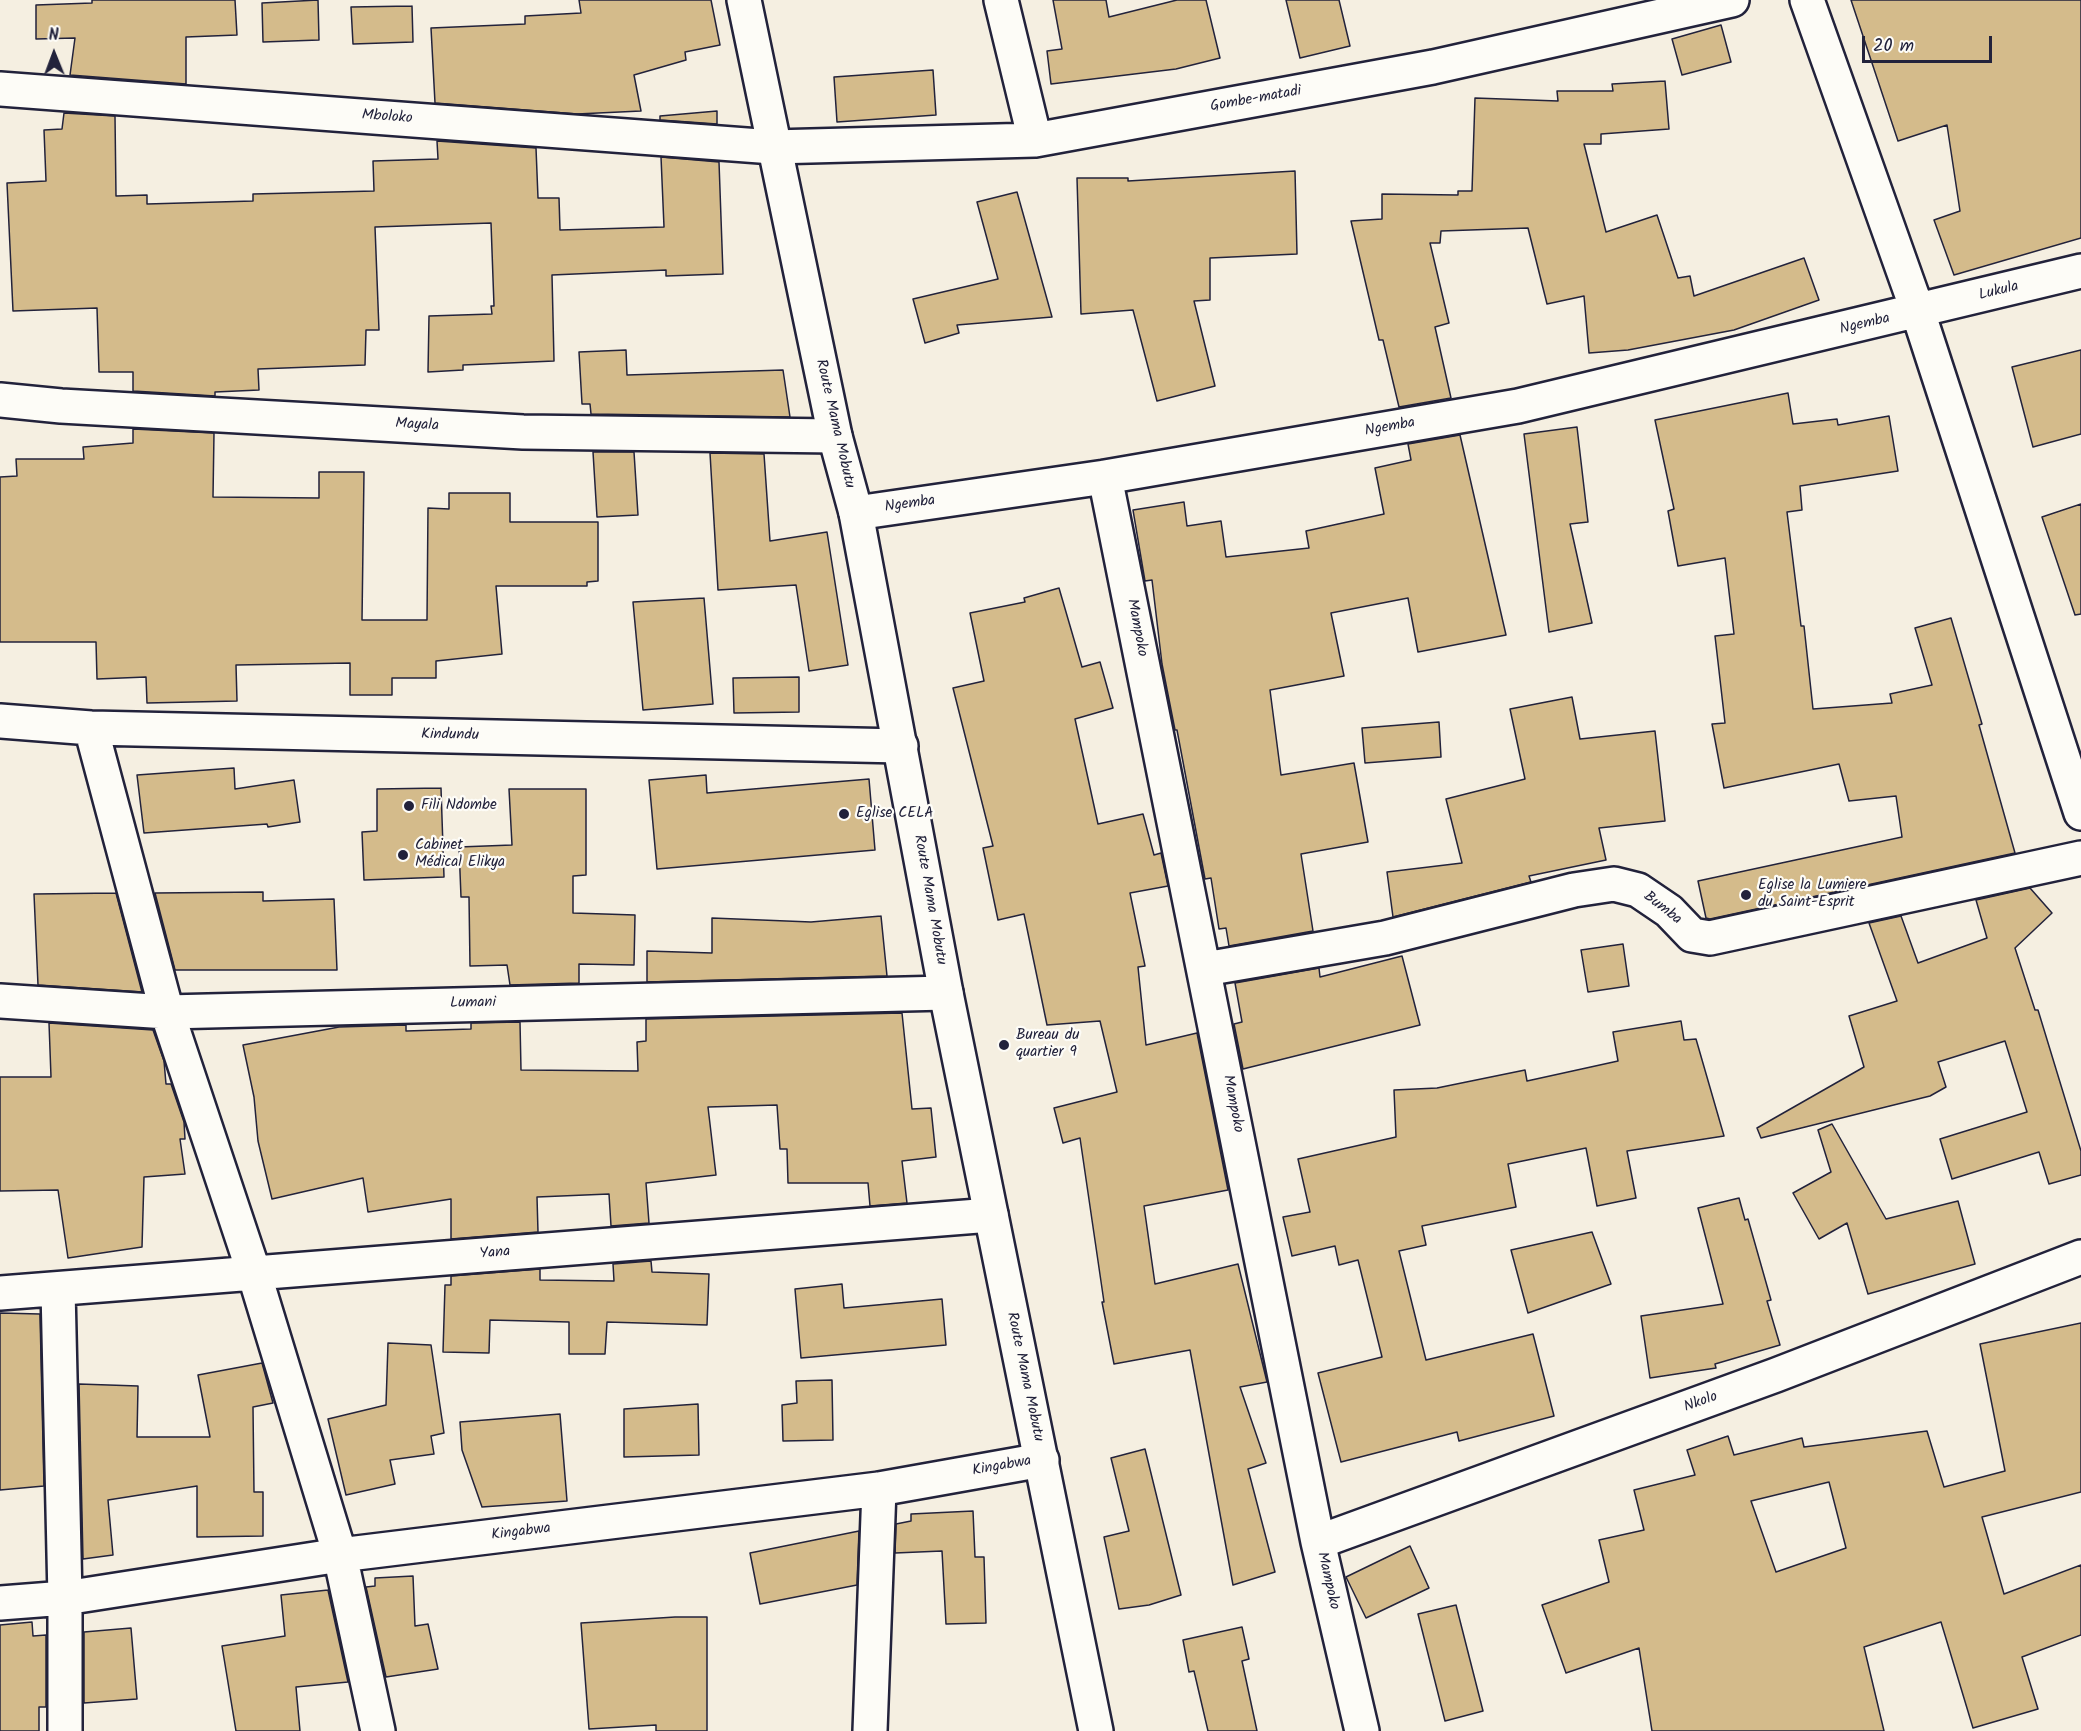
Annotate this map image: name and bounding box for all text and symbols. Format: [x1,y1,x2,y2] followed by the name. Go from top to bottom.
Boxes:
[48,23,59,48] text: N
[24,24,84,84] north arrow
[1865,24,1996,62] scale bar
[1873,32,1914,61] text: 20 m
[1209,83,1303,117] street label: Gombe-matadi
[361,107,413,129] street label: Mboloko
[1977,278,2021,306] street label: Lukula
[1838,311,1892,339] street label: Ngemba
[810,358,858,490] street label: Route Mama Mobutu
[1363,415,1417,441] street label: Ngemba
[395,416,439,436] street label: Mayala
[884,493,936,517] street label: Ngemba
[1122,598,1150,658] street label: Mampoko
[421,726,479,746] street label: Kindundu
[421,797,497,815] place label: Fili Ndombe
[402,799,416,813] marker: Fili Ndombe
[856,805,933,823] place label: Eglise CELA
[837,807,851,821] marker: Eglise CELA
[909,833,949,967] street label: Route Mama Mobutu
[415,837,505,872] place label: Cabinet Médical Elikya
[396,848,410,862] marker: Cabinet Médical Elikya
[1758,877,1866,912] place label: Eglise la Lumiere du Saint-Esprit
[1639,888,1685,930] street label: Bumba
[1739,888,1753,902] marker: Eglise la Lumiere du Saint-Esprit
[450,995,496,1013] street label: Lumani
[1016,1027,1079,1062] place label: Bureau du quartier 9
[997,1038,1011,1052] marker: Bureau du quartier 9
[1218,1074,1246,1134] street label: Mampoko
[479,1244,511,1264] street label: Yana
[1001,1311,1047,1443] street label: Route Mama Mobutu
[1682,1389,1720,1417] street label: Nkolo
[971,1453,1033,1481] street label: Kingabwa
[490,1520,552,1546] street label: Kingabwa
[1312,1550,1342,1612] street label: Mampoko

